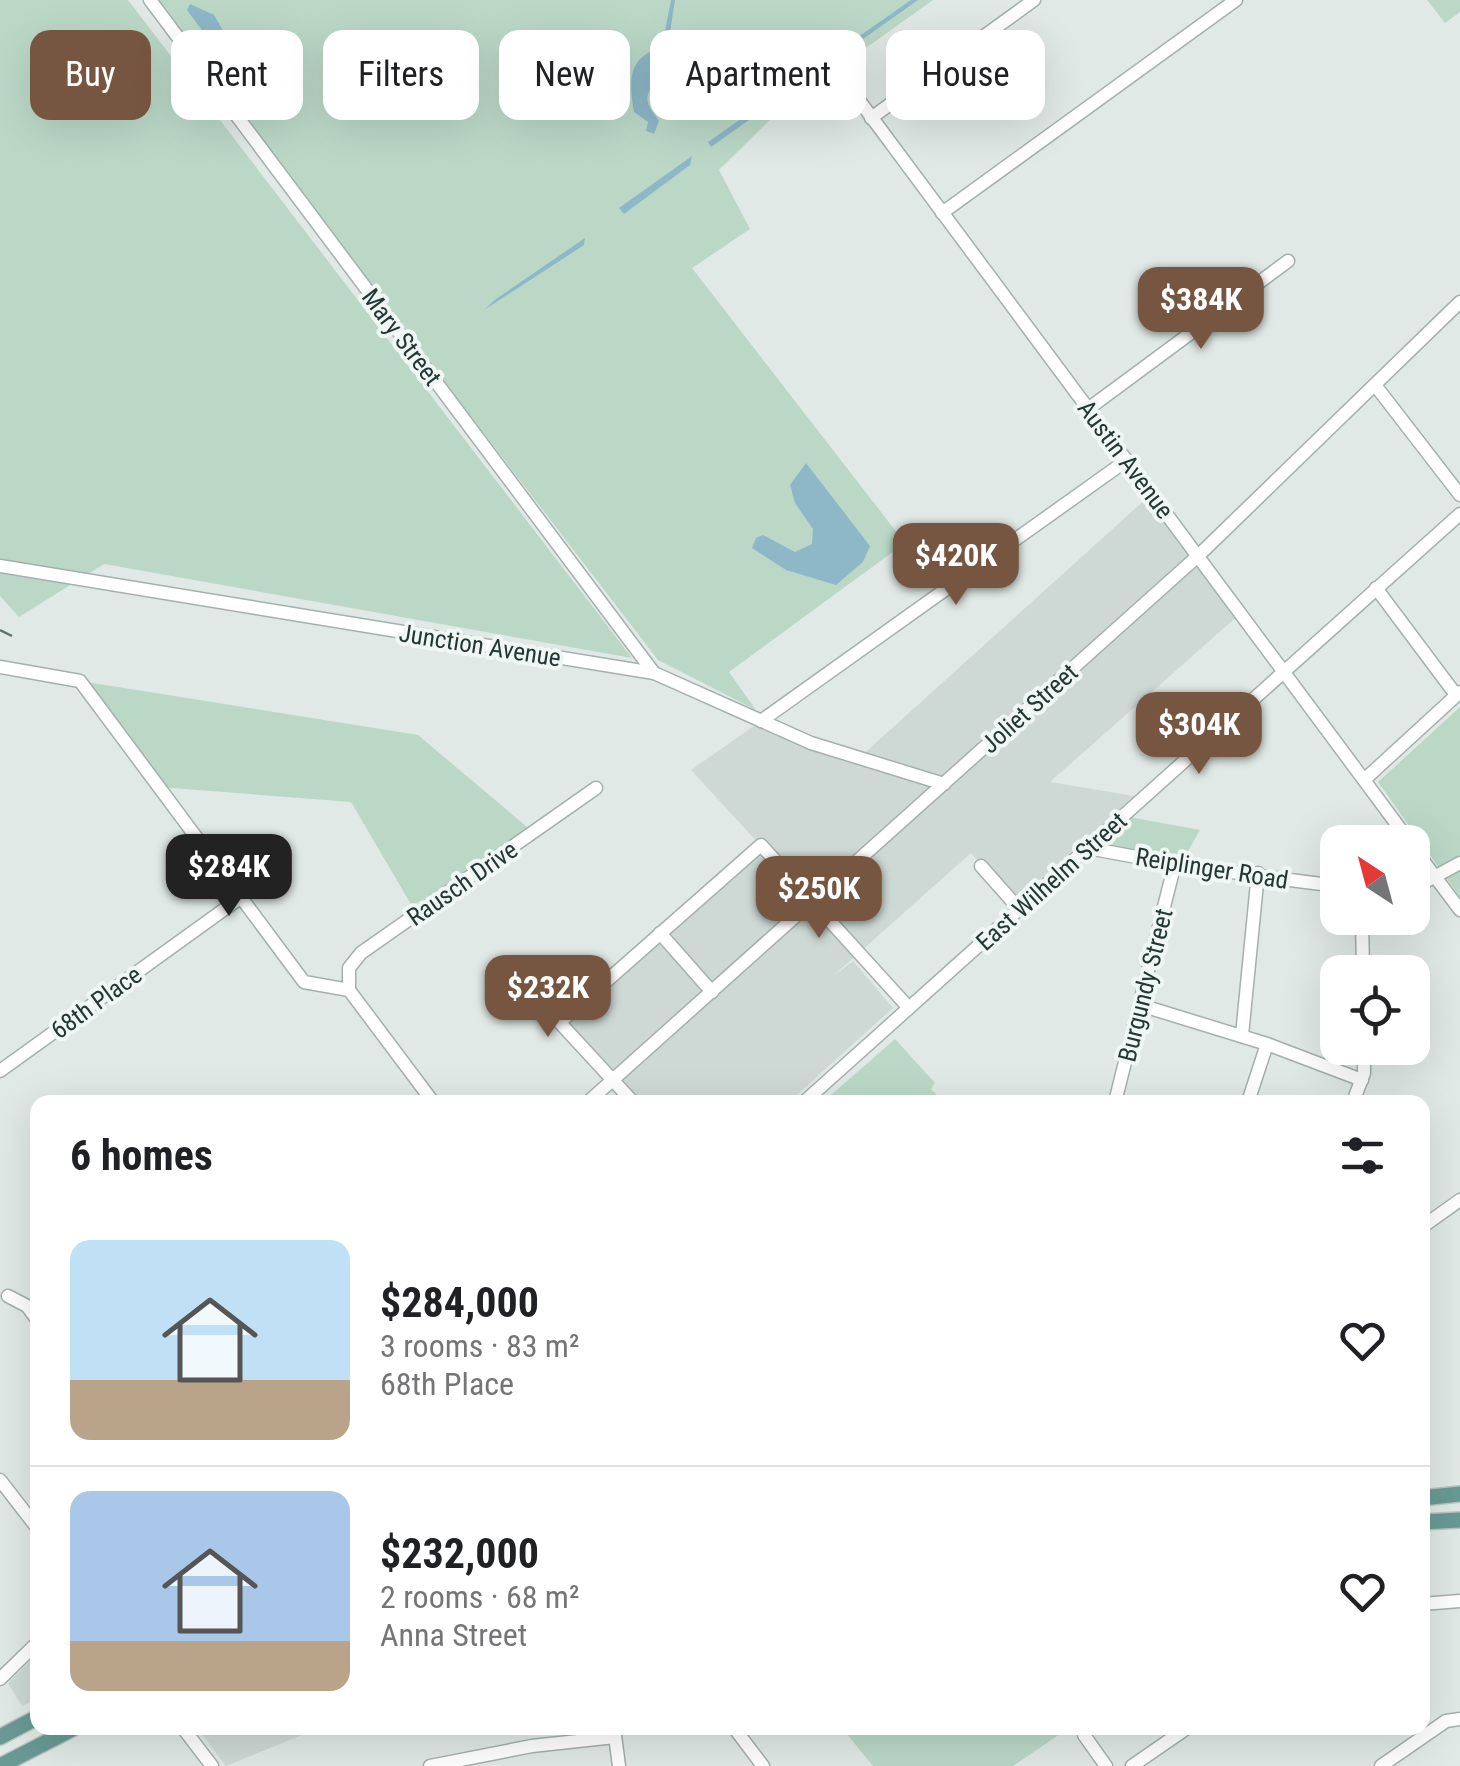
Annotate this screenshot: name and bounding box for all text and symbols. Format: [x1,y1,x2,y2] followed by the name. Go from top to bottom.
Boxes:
[30,30,151,120] chip: Buy
[171,30,303,120] chip: Rent
[323,30,479,120] chip: Filters
[499,30,630,120] chip: New
[650,30,866,120] chip: Apartment
[886,30,1045,120] chip: House
[1131,267,1271,352] pin: $384K
[1160,280,1242,318] text: $384K
[356,283,447,391] street label: Mary Street
[1072,394,1180,524] street label: Austin Avenue
[886,523,1026,608] pin: $420K
[915,536,997,574] text: $420K
[397,618,563,673] street label: Junction Avenue
[975,658,1083,759] street label: Joliet Street
[1129,692,1269,777] pin: $304K
[1158,705,1240,743] text: $304K
[970,806,1132,956] street label: East Wilhelm Street
[1320,825,1430,935] north arrow
[1320,825,1430,1065] map controls
[159,834,299,919] pin: $284K
[402,835,523,932] street label: Rausch Drive
[1133,842,1290,895] street label: Reiplinger Road
[188,847,270,885] text: $284K
[749,856,889,941] pin: $250K
[778,869,860,907] text: $250K
[1112,906,1179,1065] street label: Burgundy Street
[478,955,618,1040] pin: $232K
[1320,955,1430,1065] button: locate
[45,960,147,1045] street label: 68th Place
[507,968,589,1006] text: $232K
[1335,1128,1390,1183] icon: filters
[70,1131,213,1180] text: 6 homes
[380,1278,539,1327] text: $284,000
[150,1280,270,1400] icon: home
[1335,1313,1390,1368] icon: heart
[380,1327,579,1365] text: 3 rooms · 83 m²
[380,1365,514,1403] text: 68th Place
[380,1529,539,1578] text: $232,000
[150,1531,270,1651] icon: home
[1335,1564,1390,1619] icon: heart
[380,1578,579,1616] text: 2 rooms · 68 m²
[380,1616,527,1654] text: Anna Street

